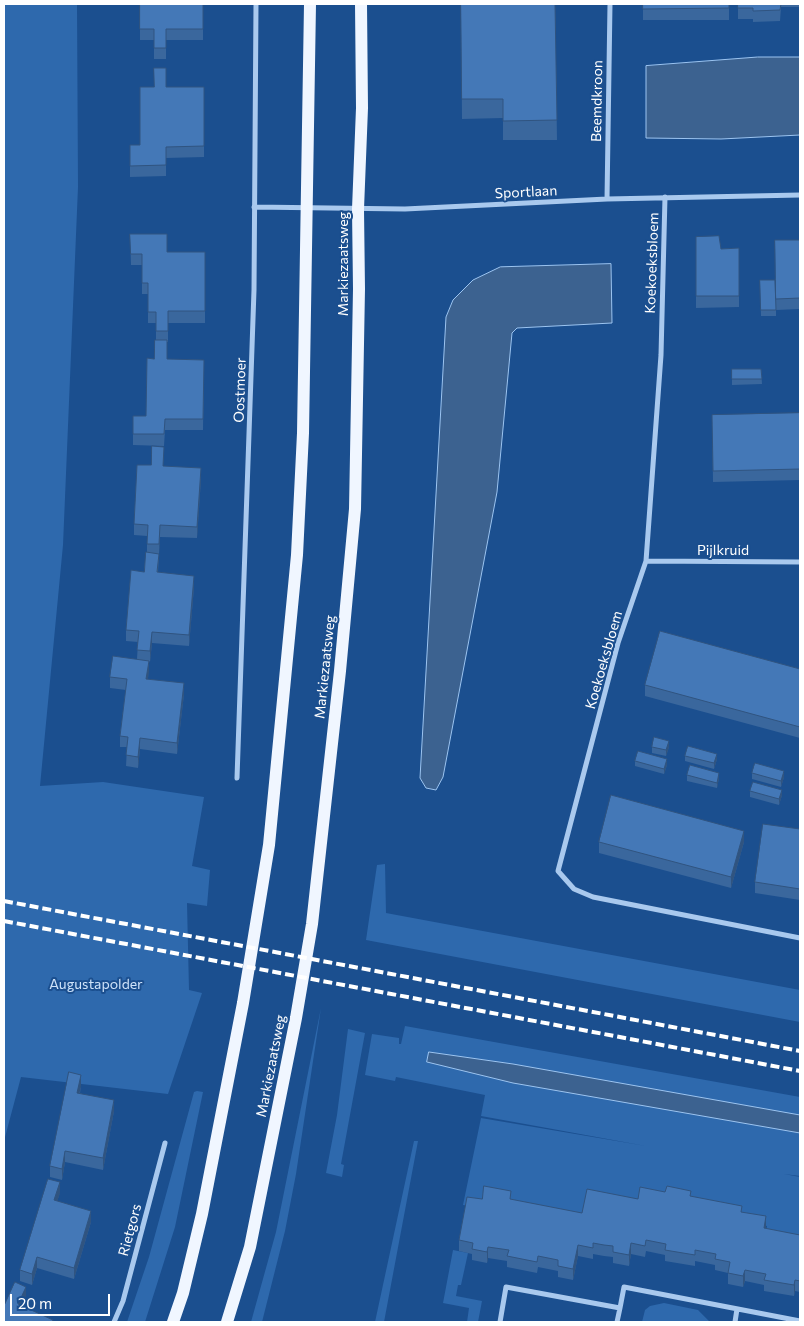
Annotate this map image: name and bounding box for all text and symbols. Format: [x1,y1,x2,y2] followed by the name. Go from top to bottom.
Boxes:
[588,60,606,142] street label: Beemdkroon
[494,182,558,202] street label: Sportlaan
[335,212,351,316] street label: Markiezaatsweg
[642,212,662,314] street label: Koekoeksbloem
[230,357,250,423] street label: Oostmoer
[697,542,749,558] street label: Pijlkruid
[582,609,626,711] street label: Koekoeksbloem
[311,614,339,720] street label: Markiezaatsweg
[49,976,143,992] park label: Augustapolder
[253,1013,289,1119] street label: Markiezaatsweg
[115,1202,145,1258] street label: Rietgors
[12,1284,112,1316] scale bar
[18,1294,52,1312] text: 20 m

